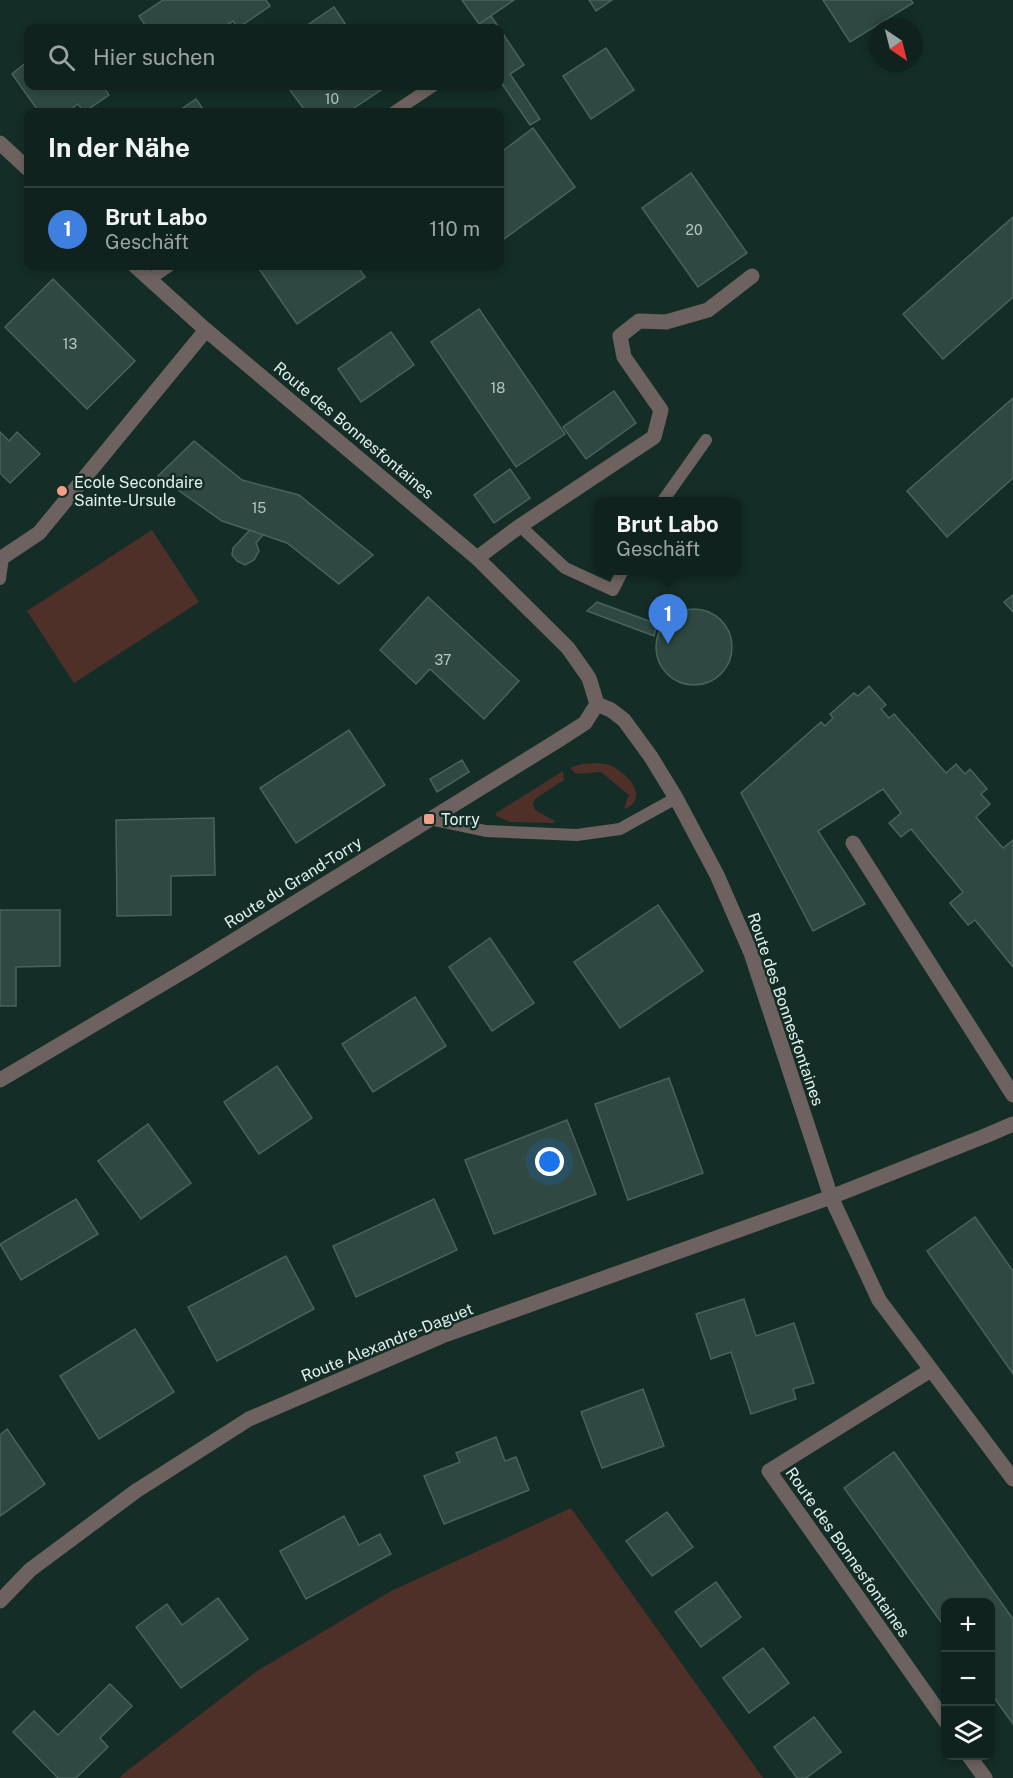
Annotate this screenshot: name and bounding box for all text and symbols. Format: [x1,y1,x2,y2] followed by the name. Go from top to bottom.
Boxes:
[869,18,923,72] north arrow
[24,24,504,90] search box
[45,41,78,74] icon: search
[93,44,215,70] text: Hier suchen
[325,91,339,107] house number: 10
[48,132,190,163] text: In der Nähe
[105,204,207,230] text: Brut Labo
[63,217,72,241] text: 1
[429,217,480,241] text: 110 m
[686,222,702,238] house number: 20
[105,230,189,254] text: Geschäft
[63,336,77,352] house number: 13
[270,358,438,503] street label: Route des Bonnesfontaines
[491,380,505,396] house number: 18
[74,473,203,510] place label: Ecole Secondaire Sainte-Ursule
[55,484,69,498] marker: Ecole Secondaire Sainte-Ursule
[594,497,741,575] popup
[252,500,266,516] house number: 15
[616,511,719,537] text: Brut Labo
[616,537,700,561] text: Geschäft
[648,594,688,644] pin: 1
[435,652,451,668] house number: 37
[441,810,480,829] place label: Torry
[422,812,436,826] marker: Torry
[221,832,366,932] street label: Route du Grand-Torry
[743,910,828,1108] street label: Route des Bonnesfontaines
[535,1147,564,1176] your location
[298,1299,476,1386] street label: Route Alexandre-Daguet
[782,1464,914,1641] street label: Route des Bonnesfontaines
[941,1598,995,1760] map controls
[941,1598,995,1652] button: +
[941,1652,995,1706] button: −
[941,1706,995,1760] button: layers

